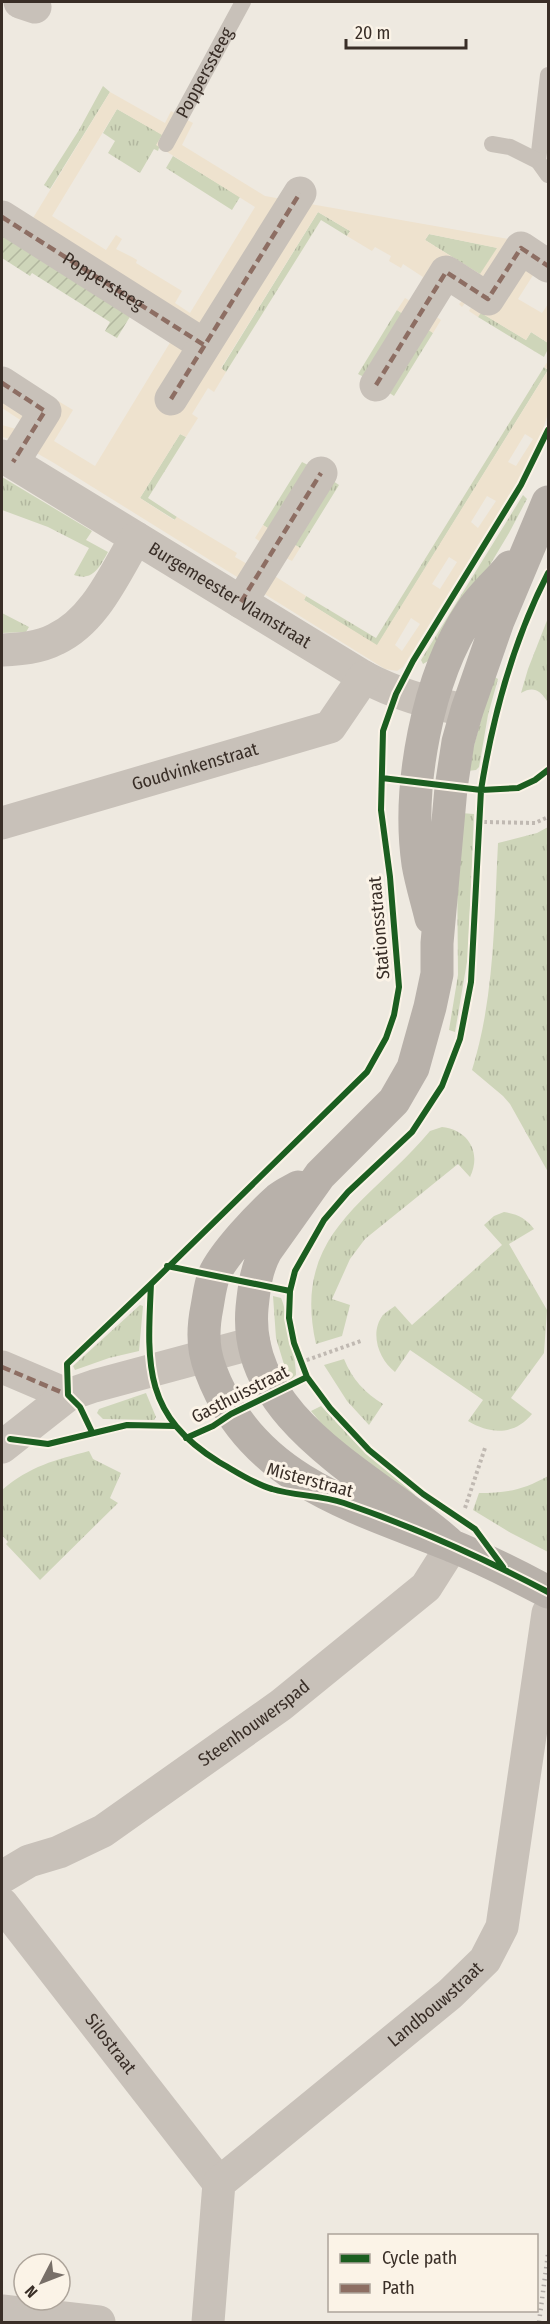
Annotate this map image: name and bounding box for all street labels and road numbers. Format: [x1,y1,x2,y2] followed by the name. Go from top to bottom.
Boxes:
[171,23,238,122] street label: Popperssteeg
[59,247,149,315] street label: Poppersteeg
[145,537,315,653] street label: Burgemeester Vlamstraat
[129,738,261,795] street label: Goudvinkenstraat
[364,876,394,980] street label: Stationsstraat
[188,1360,292,1428] street label: Gasthuisstraat
[265,1458,356,1502] street label: Misterstraat
[194,1675,314,1771] street label: Steenhouwerspad
[383,1957,488,2051] street label: Landbouwstraat
[80,2009,141,2078] street label: Silostraat

